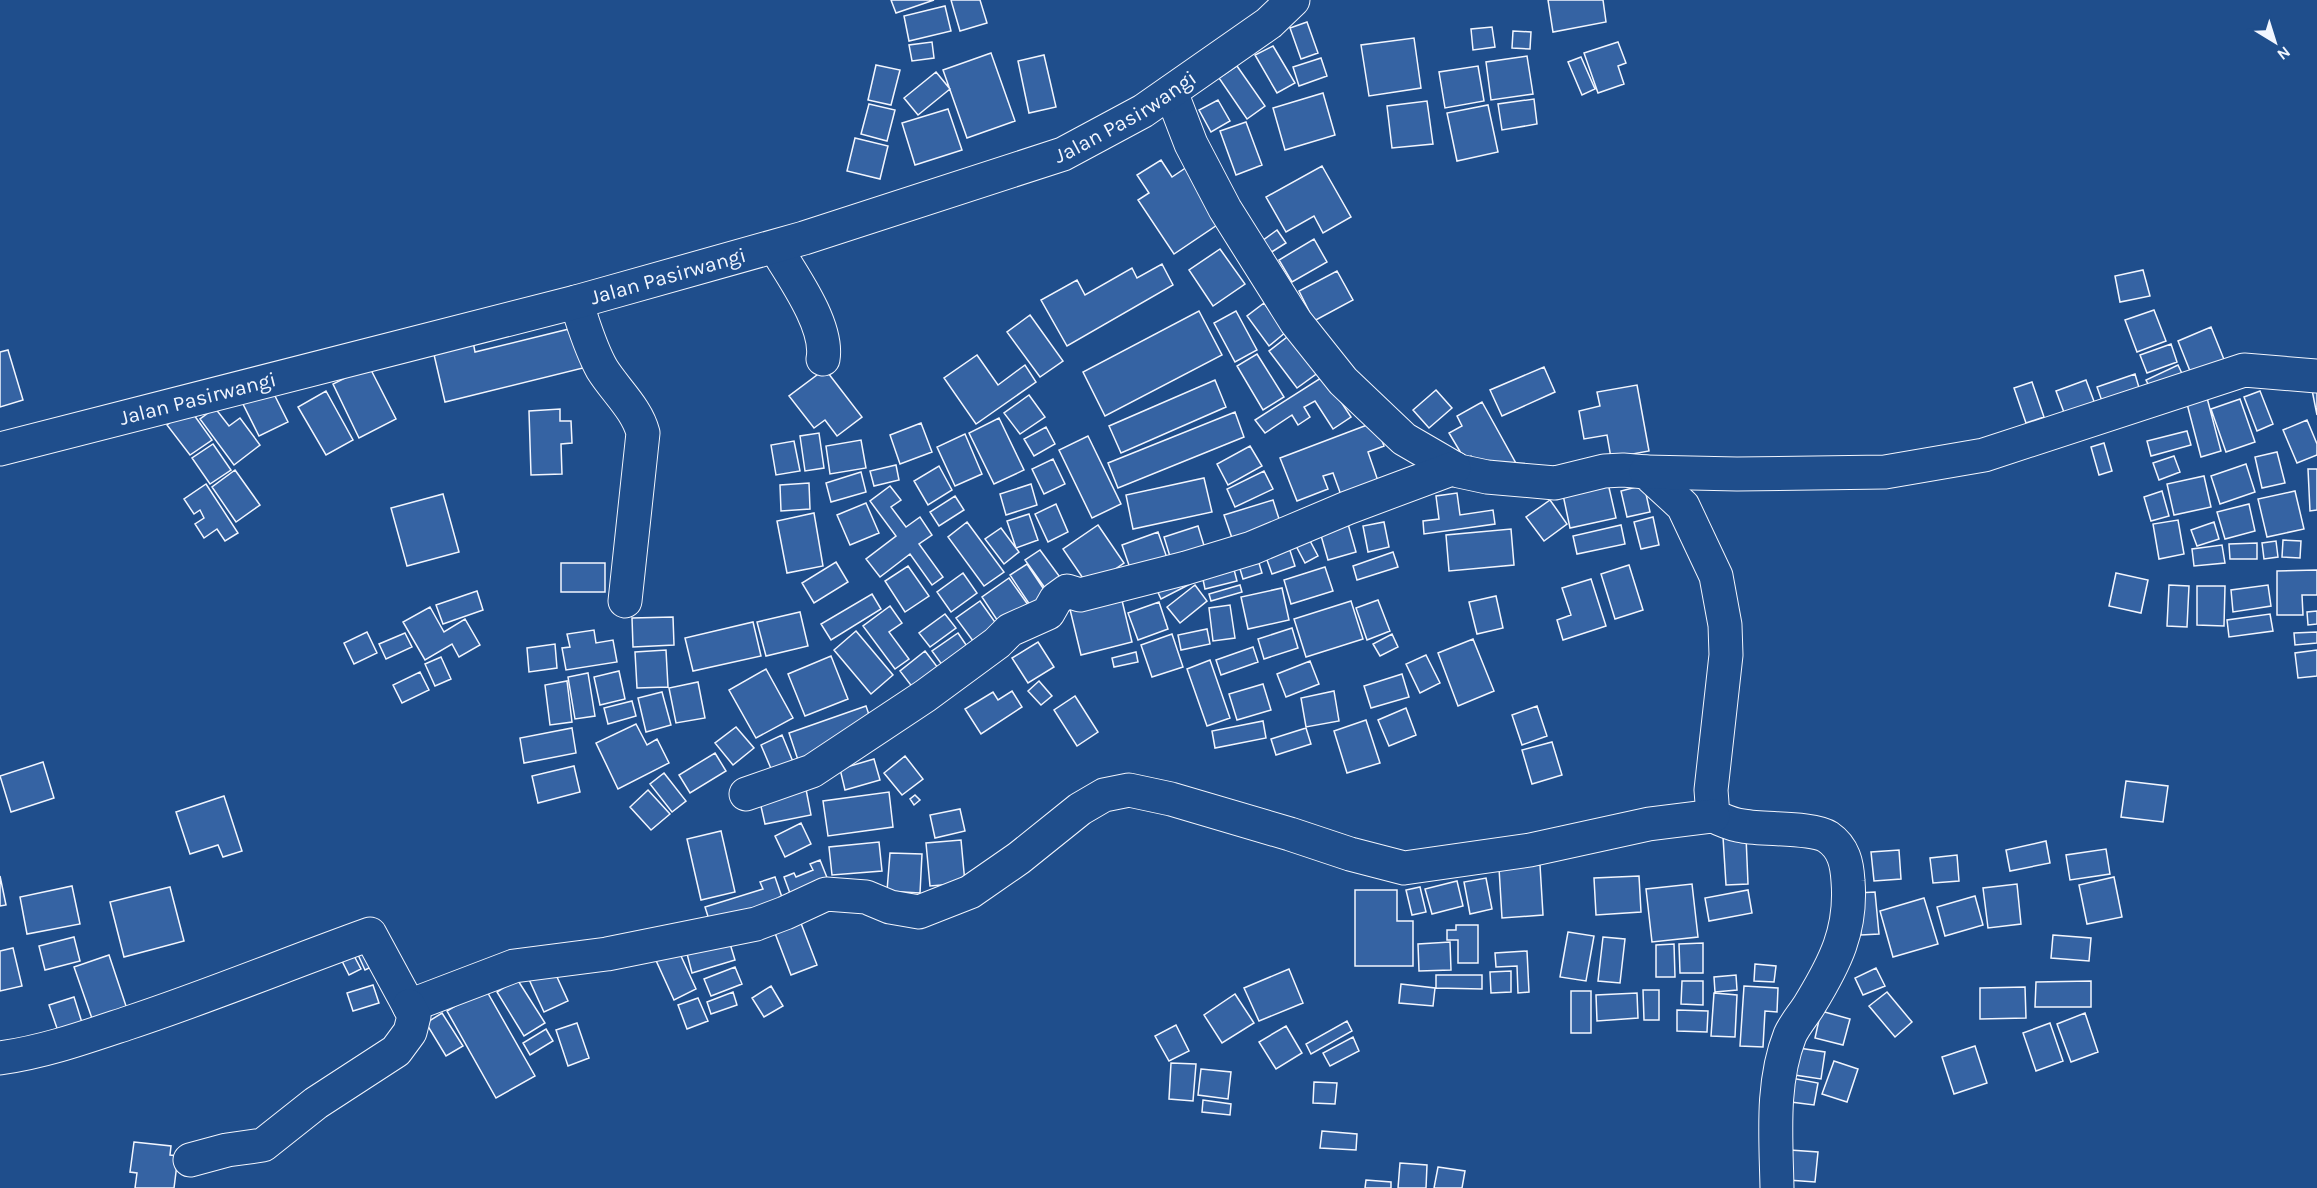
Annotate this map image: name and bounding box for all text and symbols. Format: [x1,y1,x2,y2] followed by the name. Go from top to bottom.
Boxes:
[2245,12,2305,72] north arrow
[2274,42,2294,64] text: N
[1052,66,1201,168] street label: Jalan Pasirwangi
[587,243,749,309] street label: Jalan Pasirwangi
[117,367,279,430] street label: Jalan Pasirwangi

